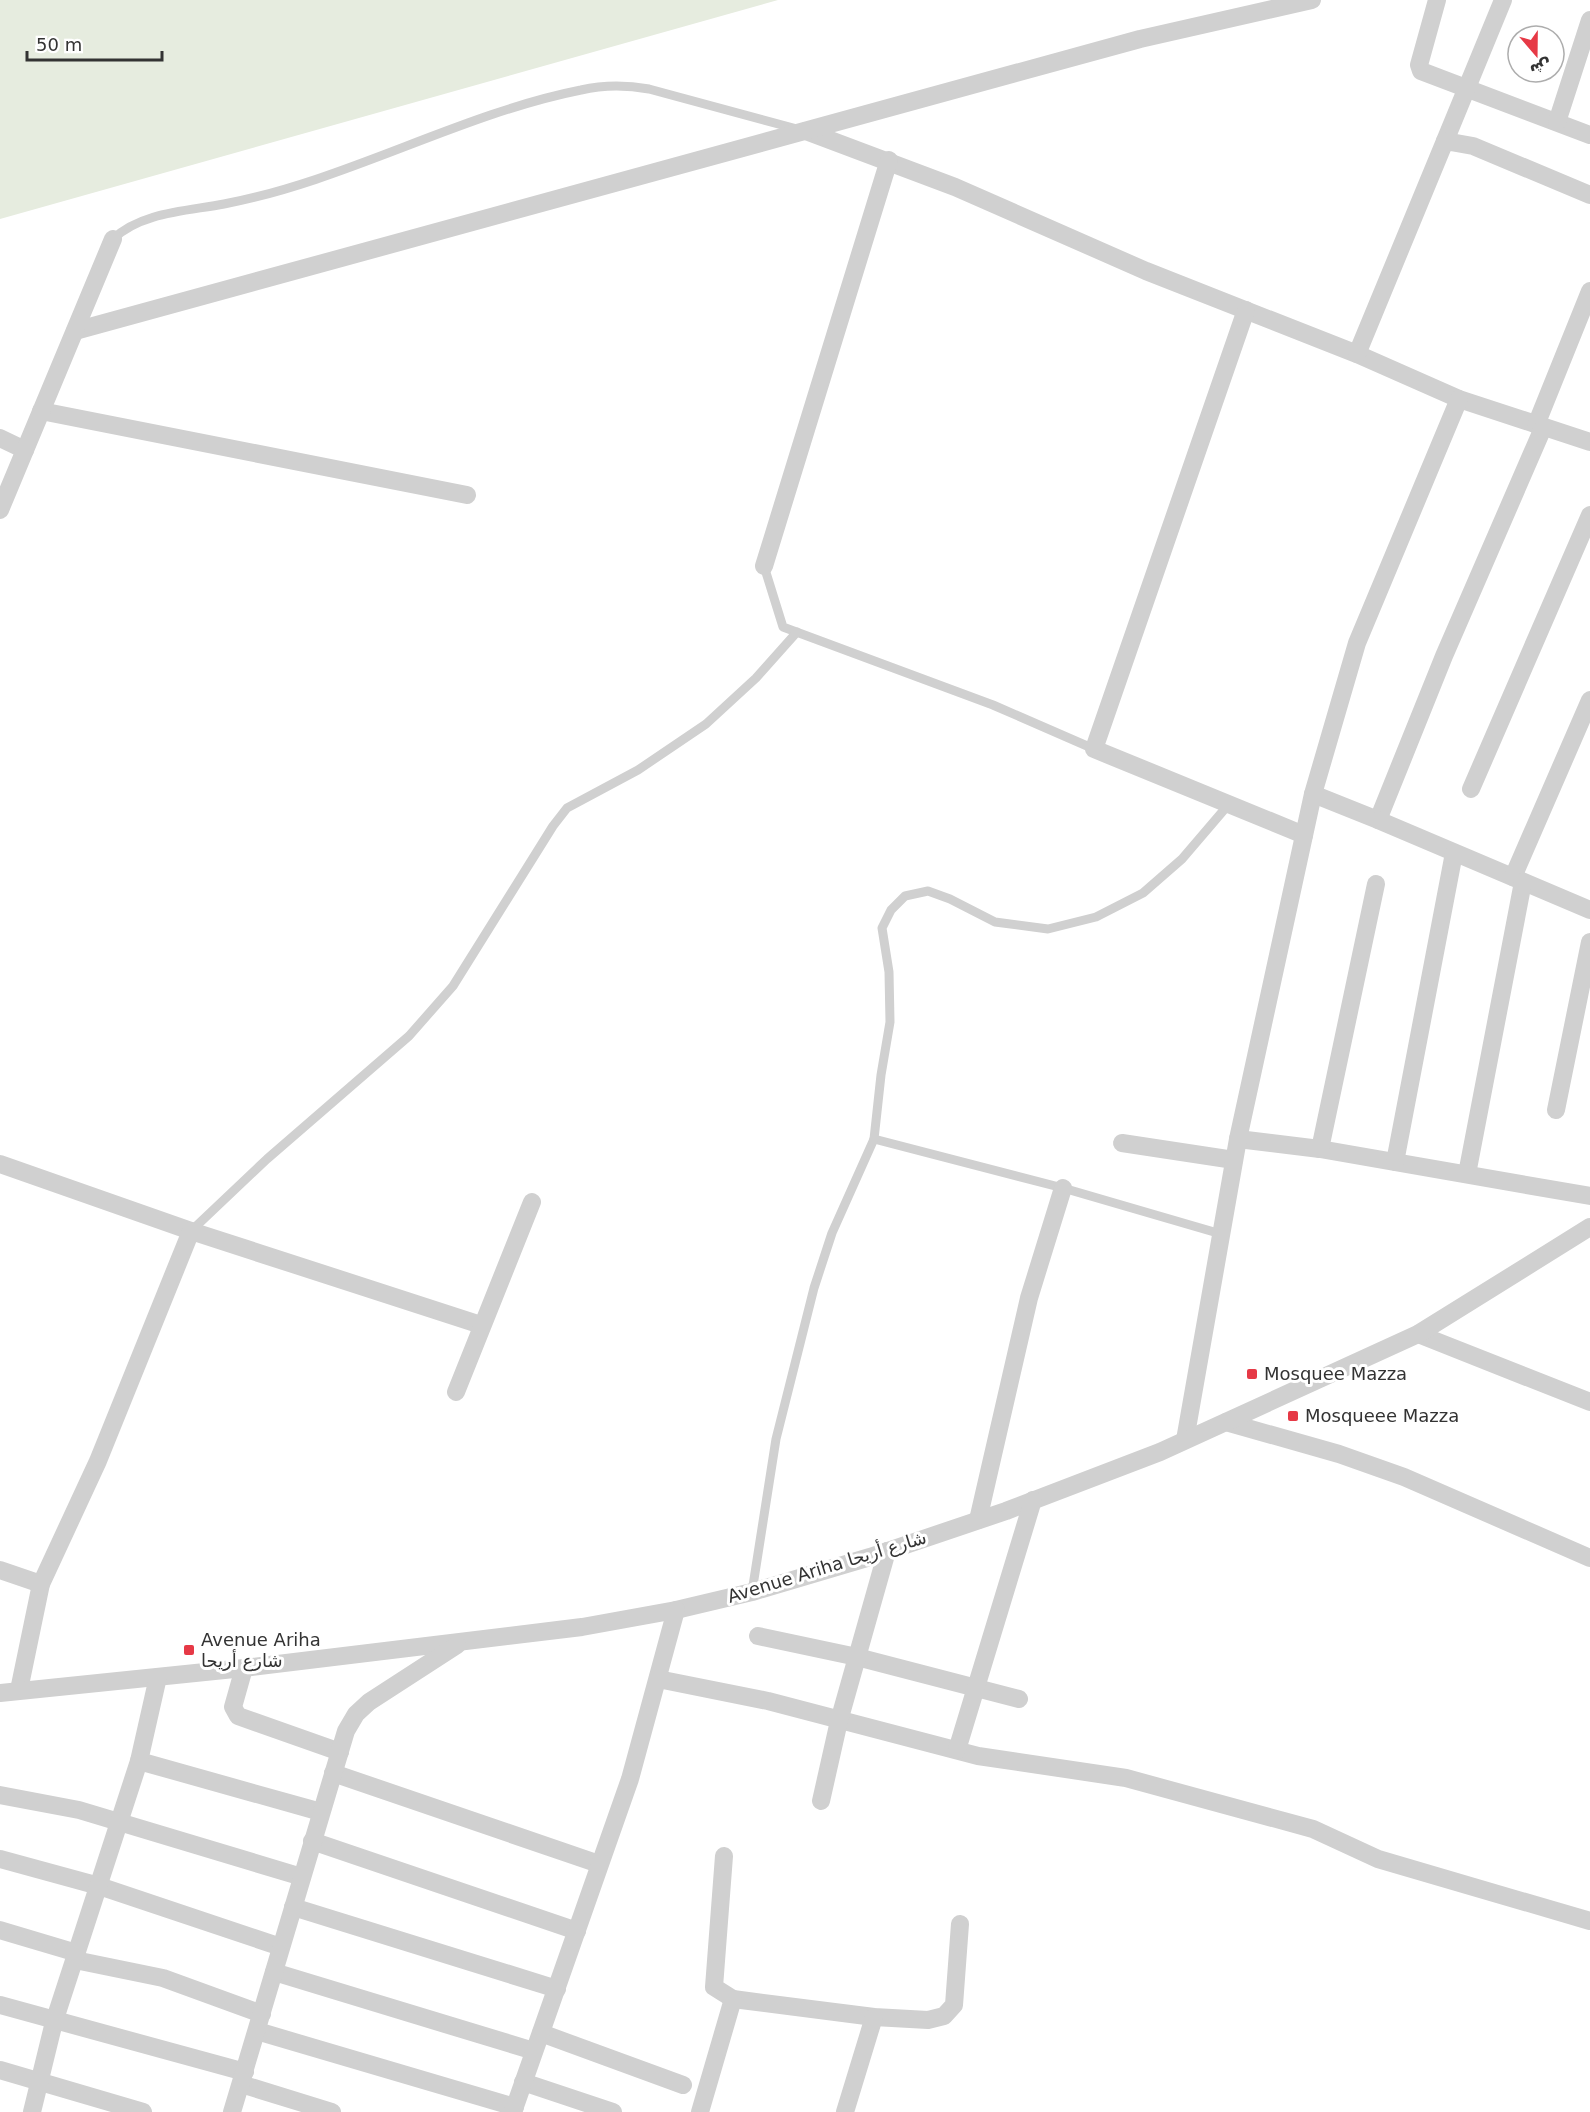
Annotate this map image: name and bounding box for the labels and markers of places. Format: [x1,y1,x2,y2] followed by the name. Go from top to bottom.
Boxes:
[1264,1363,1407,1384] place label: Mosquee Mazza
[1245,1367,1259,1381] marker: Mosquee Mazza
[1305,1405,1459,1426] place label: Mosqueee Mazza
[1286,1409,1300,1423] marker: Mosqueee Mazza
[201,1629,321,1672] place label: Avenue Ariha شارع أريحا
[182,1643,196,1657] marker: Avenue Ariha شارع أريحا

